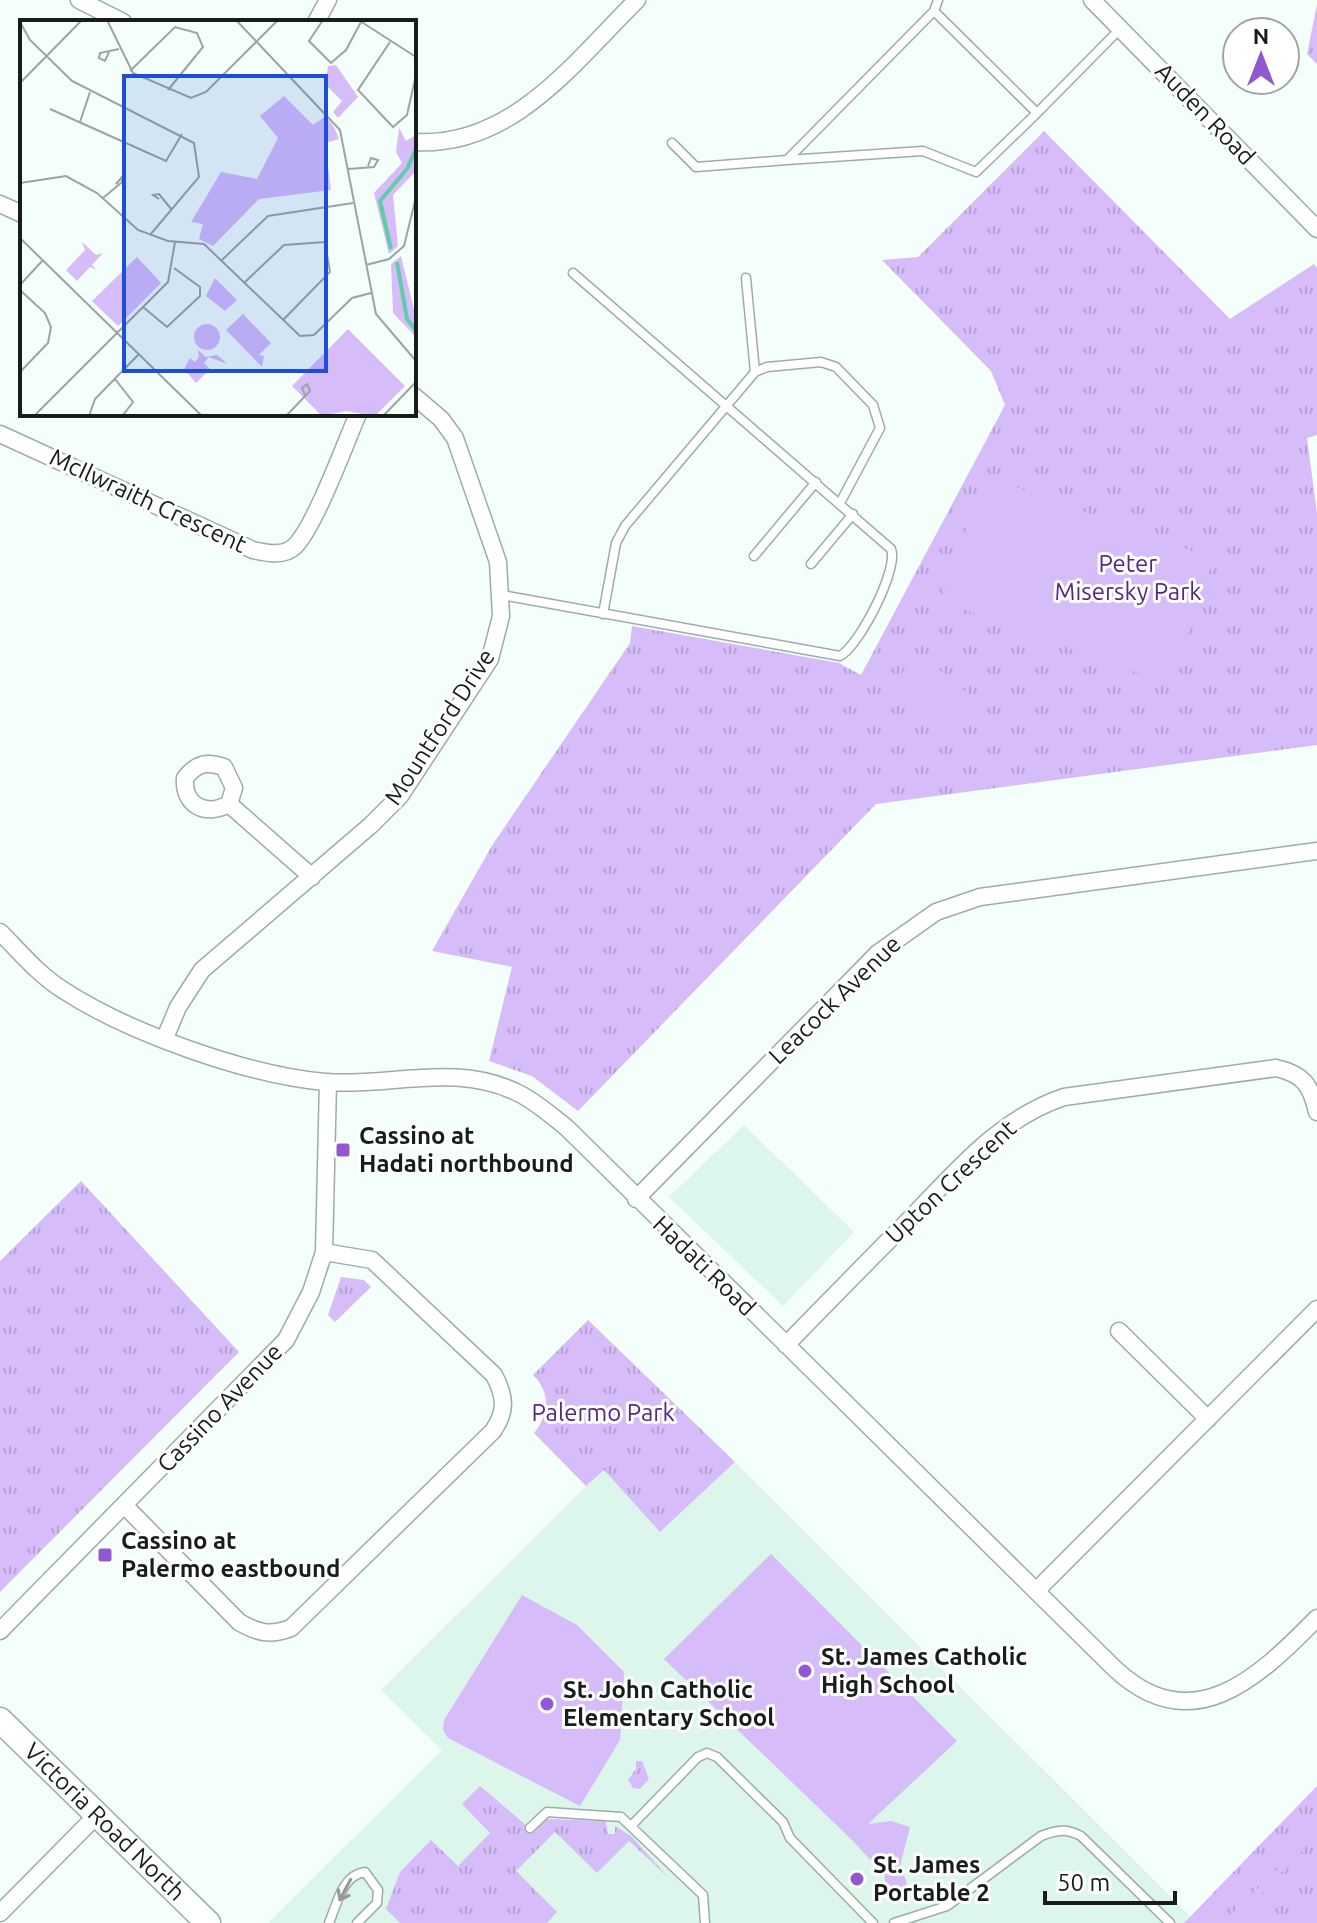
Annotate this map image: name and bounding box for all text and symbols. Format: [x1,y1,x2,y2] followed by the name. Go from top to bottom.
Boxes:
[1221,16,1301,96] north arrow
[20,20,416,416] inset map
[1253,23,1269,48] text: N
[1150,57,1261,170] street label: Auden Road
[46,443,251,558] street label: McIlwraith Crescent
[1055,550,1201,605] park label: Peter Misersky Park
[379,644,500,810] street label: Mountford Drive
[763,930,906,1069] street label: Leacock Avenue
[880,1114,1022,1249] street label: Upton Crescent
[359,1122,574,1177] place label: Cassino at Hadati northbound
[334,1141,352,1159] marker: Cassino at Hadati northbound
[648,1210,761,1321] street label: Hadati Road
[152,1338,288,1477] street label: Cassino Avenue
[531,1399,675,1426] park label: Palermo Park
[121,1527,340,1582] place label: Cassino at Palermo eastbound
[96,1546,114,1564] marker: Cassino at Palermo eastbound
[821,1643,1027,1698] place label: St. James Catholic High School
[796,1662,814,1680] marker: St. James Catholic High School
[563,1676,775,1731] place label: St. John Catholic Elementary School
[538,1695,556,1713] marker: St. John Catholic Elementary School
[19,1737,191,1906] street label: Victoria Road North
[873,1851,990,1906] place label: St. James Portable 2
[1045,1855,1175,1905] scale bar
[1057,1869,1110,1896] text: 50 m
[848,1870,866,1888] marker: St. James Portable 2
[336,1877,352,1901] one-way arrow

